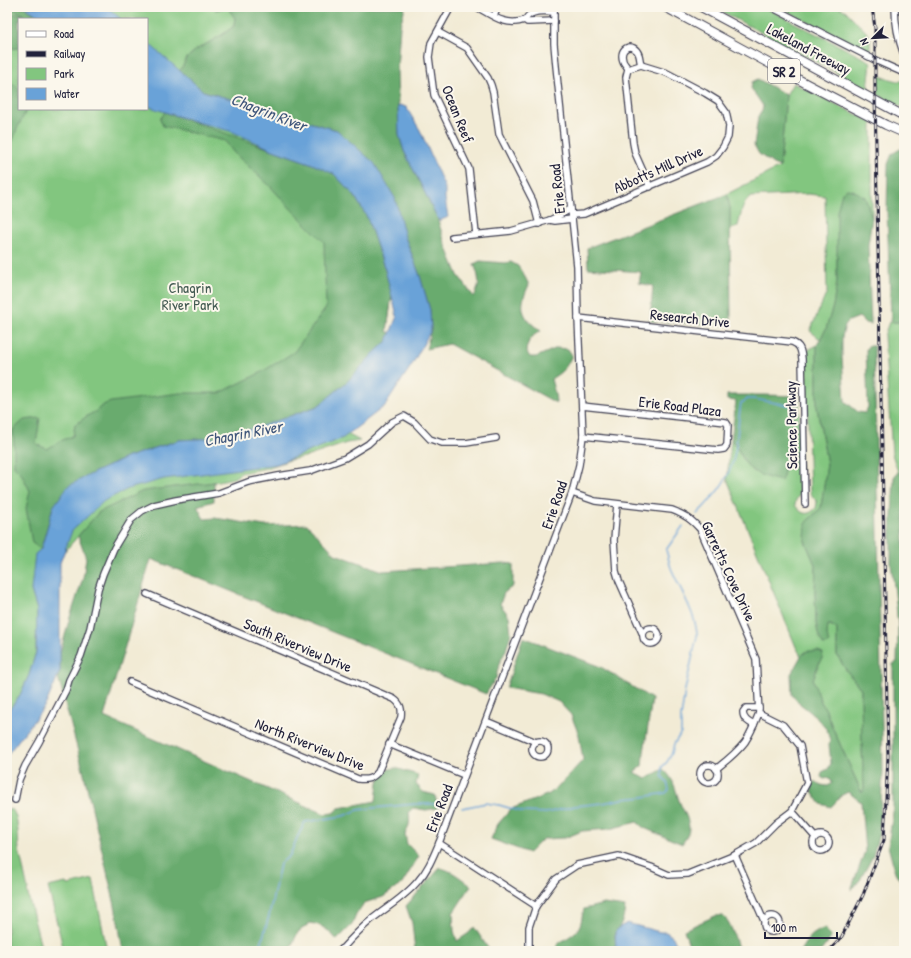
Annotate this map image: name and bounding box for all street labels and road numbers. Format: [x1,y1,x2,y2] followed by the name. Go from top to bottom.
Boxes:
[763,18,855,80] street label: Lakeland Freeway
[768,59,800,83] road number: SR 2
[437,82,479,146] street label: Ocean Reef
[610,140,706,198] street label: Abbotts Mill Drive
[544,163,570,215] street label: Erie Road
[649,303,731,333] street label: Research Drive
[780,381,802,469] street label: Science Parkway
[638,391,722,421] street label: Erie Road Plaza
[536,478,572,532] street label: Erie Road
[697,518,761,624] street label: Garretts Cove Drive
[241,613,355,677] street label: South Riverview Drive
[252,712,368,776] street label: North Riverview Drive
[420,781,458,835] street label: Erie Road

